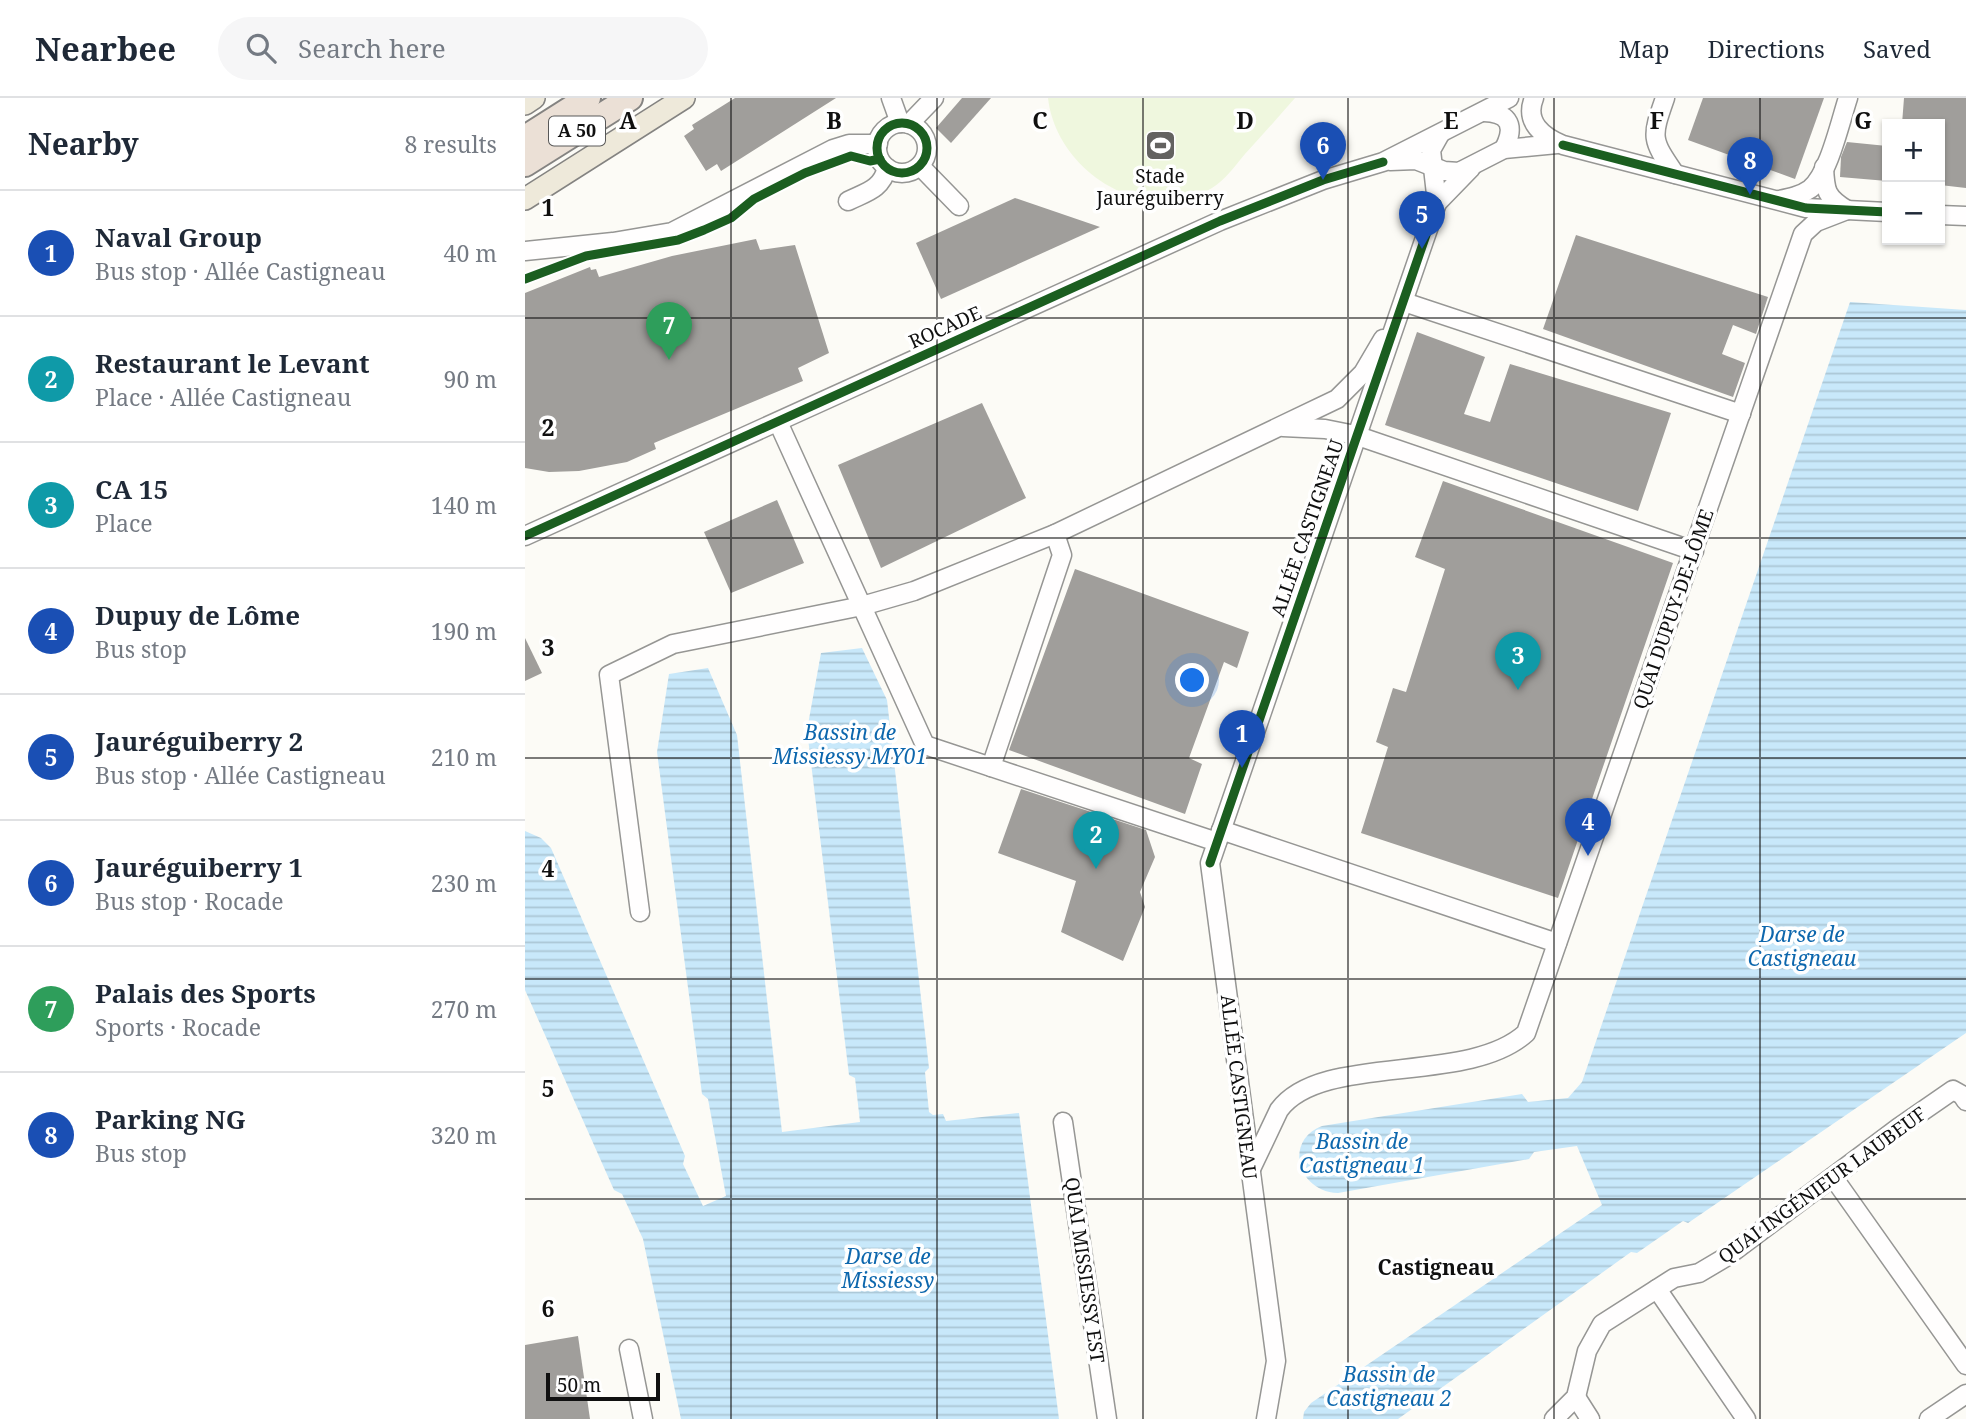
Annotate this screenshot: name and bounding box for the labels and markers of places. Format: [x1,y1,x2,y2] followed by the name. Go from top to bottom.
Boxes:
[1300,122,1346,180] pin: 6
[1143,128,1177,162] sports icon: Stade Jauréguiberry
[1727,137,1773,195] pin: 8
[1095,163,1224,211] place label: Stade Jauréguiberry
[1399,191,1445,249] pin: 5
[646,302,692,360] pin: 7
[1495,632,1541,690] pin: 3
[1219,710,1265,768] pin: 1
[1565,798,1611,856] pin: 4
[1073,811,1119,869] pin: 2

